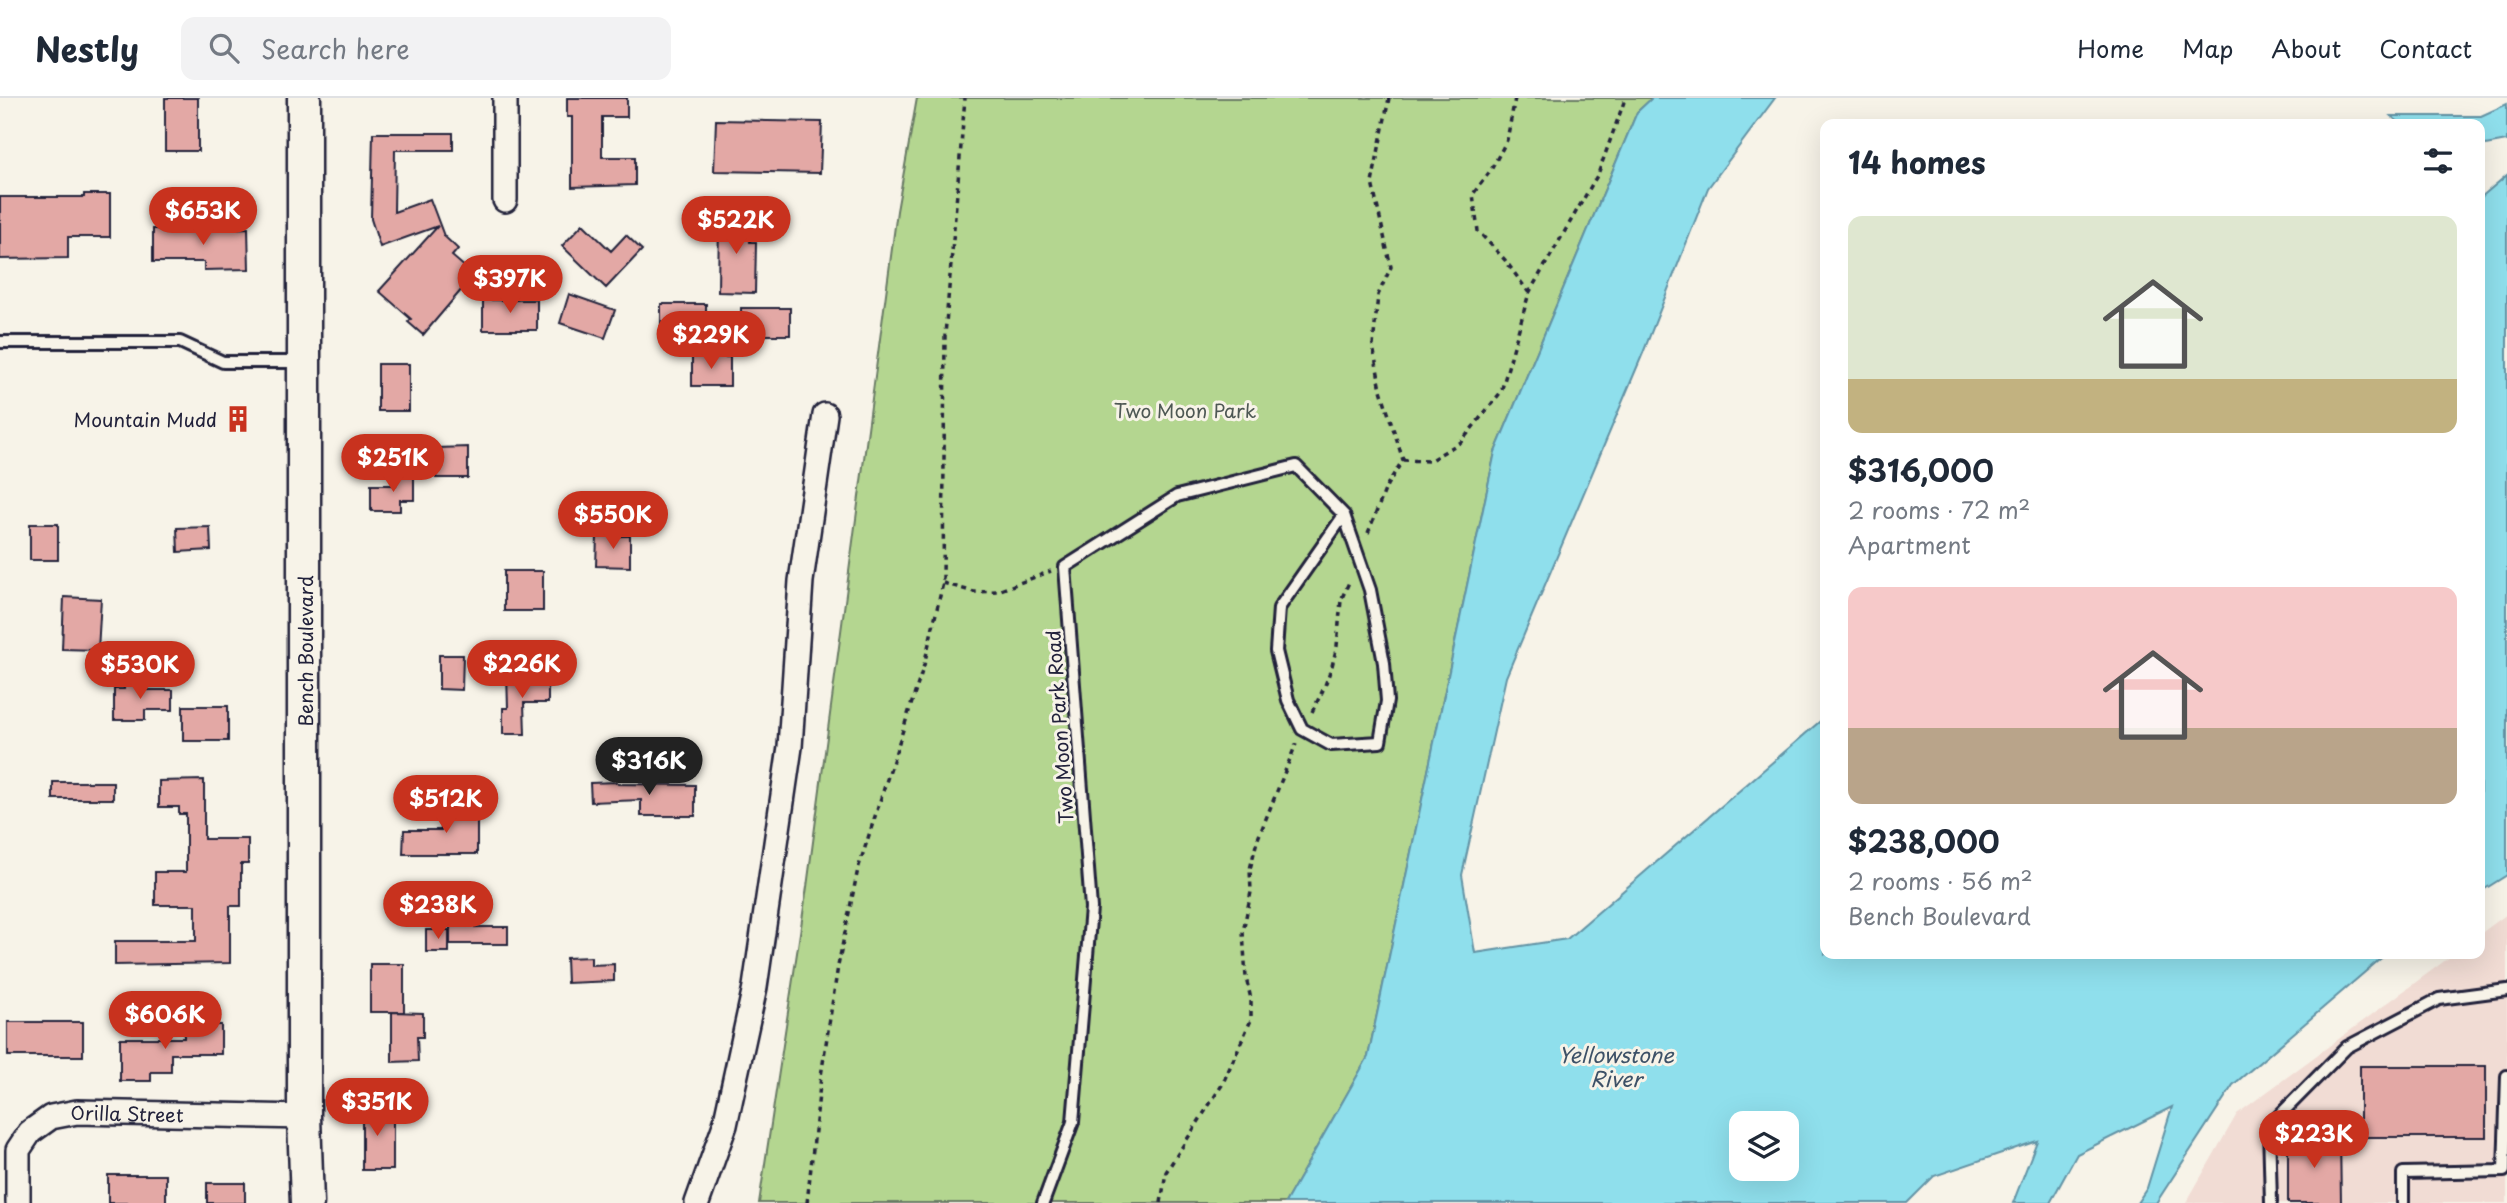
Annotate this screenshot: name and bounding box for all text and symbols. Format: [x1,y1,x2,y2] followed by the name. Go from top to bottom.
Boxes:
[181,17,671,80] search box
[35,23,139,73] text: Nestly
[205,29,243,67] icon: search
[261,29,410,68] text: Search here
[2077,30,2144,66] text: Home
[2182,30,2233,66] text: Map
[2271,30,2341,66] text: About
[2379,30,2472,66] text: Contact
[1848,139,1986,184] text: 14 homes
[2419,142,2457,180] icon: filters
[154,188,252,247] pin: $653K
[165,192,241,227] text: $653K
[687,197,785,256] pin: $522K
[698,201,774,236] text: $522K
[461,256,559,315] pin: $397K
[474,260,546,295] text: $397K
[2090,261,2216,387] icon: home
[662,312,760,371] pin: $229K
[673,316,749,351] text: $229K
[1114,396,1257,424] park label: Two Moon Park
[223,404,253,434] building icon: Mountain Mudd
[73,405,217,433] place label: Mountain Mudd
[344,434,442,494] pin: $251K
[357,439,429,474] text: $251K
[1848,447,1994,492] text: $316,000
[564,491,662,551] pin: $550K
[1848,492,2030,527] text: 2 rooms · 72 m²
[574,496,652,531] text: $550K
[1848,527,1971,562] text: Apartment
[291,575,319,727] street label: Bench Boulevard
[1038,629,1080,825] street label: Two Moon Park Road
[2090,632,2216,758] icon: home
[473,640,571,700] pin: $226K
[91,642,189,701] pin: $530K
[483,645,561,680] text: $226K
[101,646,179,681] text: $530K
[600,738,698,797] pin: $316K
[612,742,686,777] text: $316K
[397,776,495,835] pin: $512K
[409,780,483,815] text: $512K
[1848,818,2000,863] text: $238,000
[1848,863,2033,898] text: 2 rooms · 56 m²
[389,882,487,941] pin: $238K
[399,886,477,921] text: $238K
[1848,898,2031,933] text: Bench Boulevard
[116,992,214,1051] pin: $606K
[125,996,205,1031] text: $606K
[1558,1038,1675,1094] water label: Yellowstone River
[328,1079,426,1138] pin: $351K
[342,1083,412,1118] text: $351K
[70,1098,184,1128] street label: Orilla Street
[2265,1110,2363,1170] pin: $223K
[1729,1111,1799,1181] map controls
[1729,1111,1799,1181] button: layers
[2275,1115,2353,1150] text: $223K

